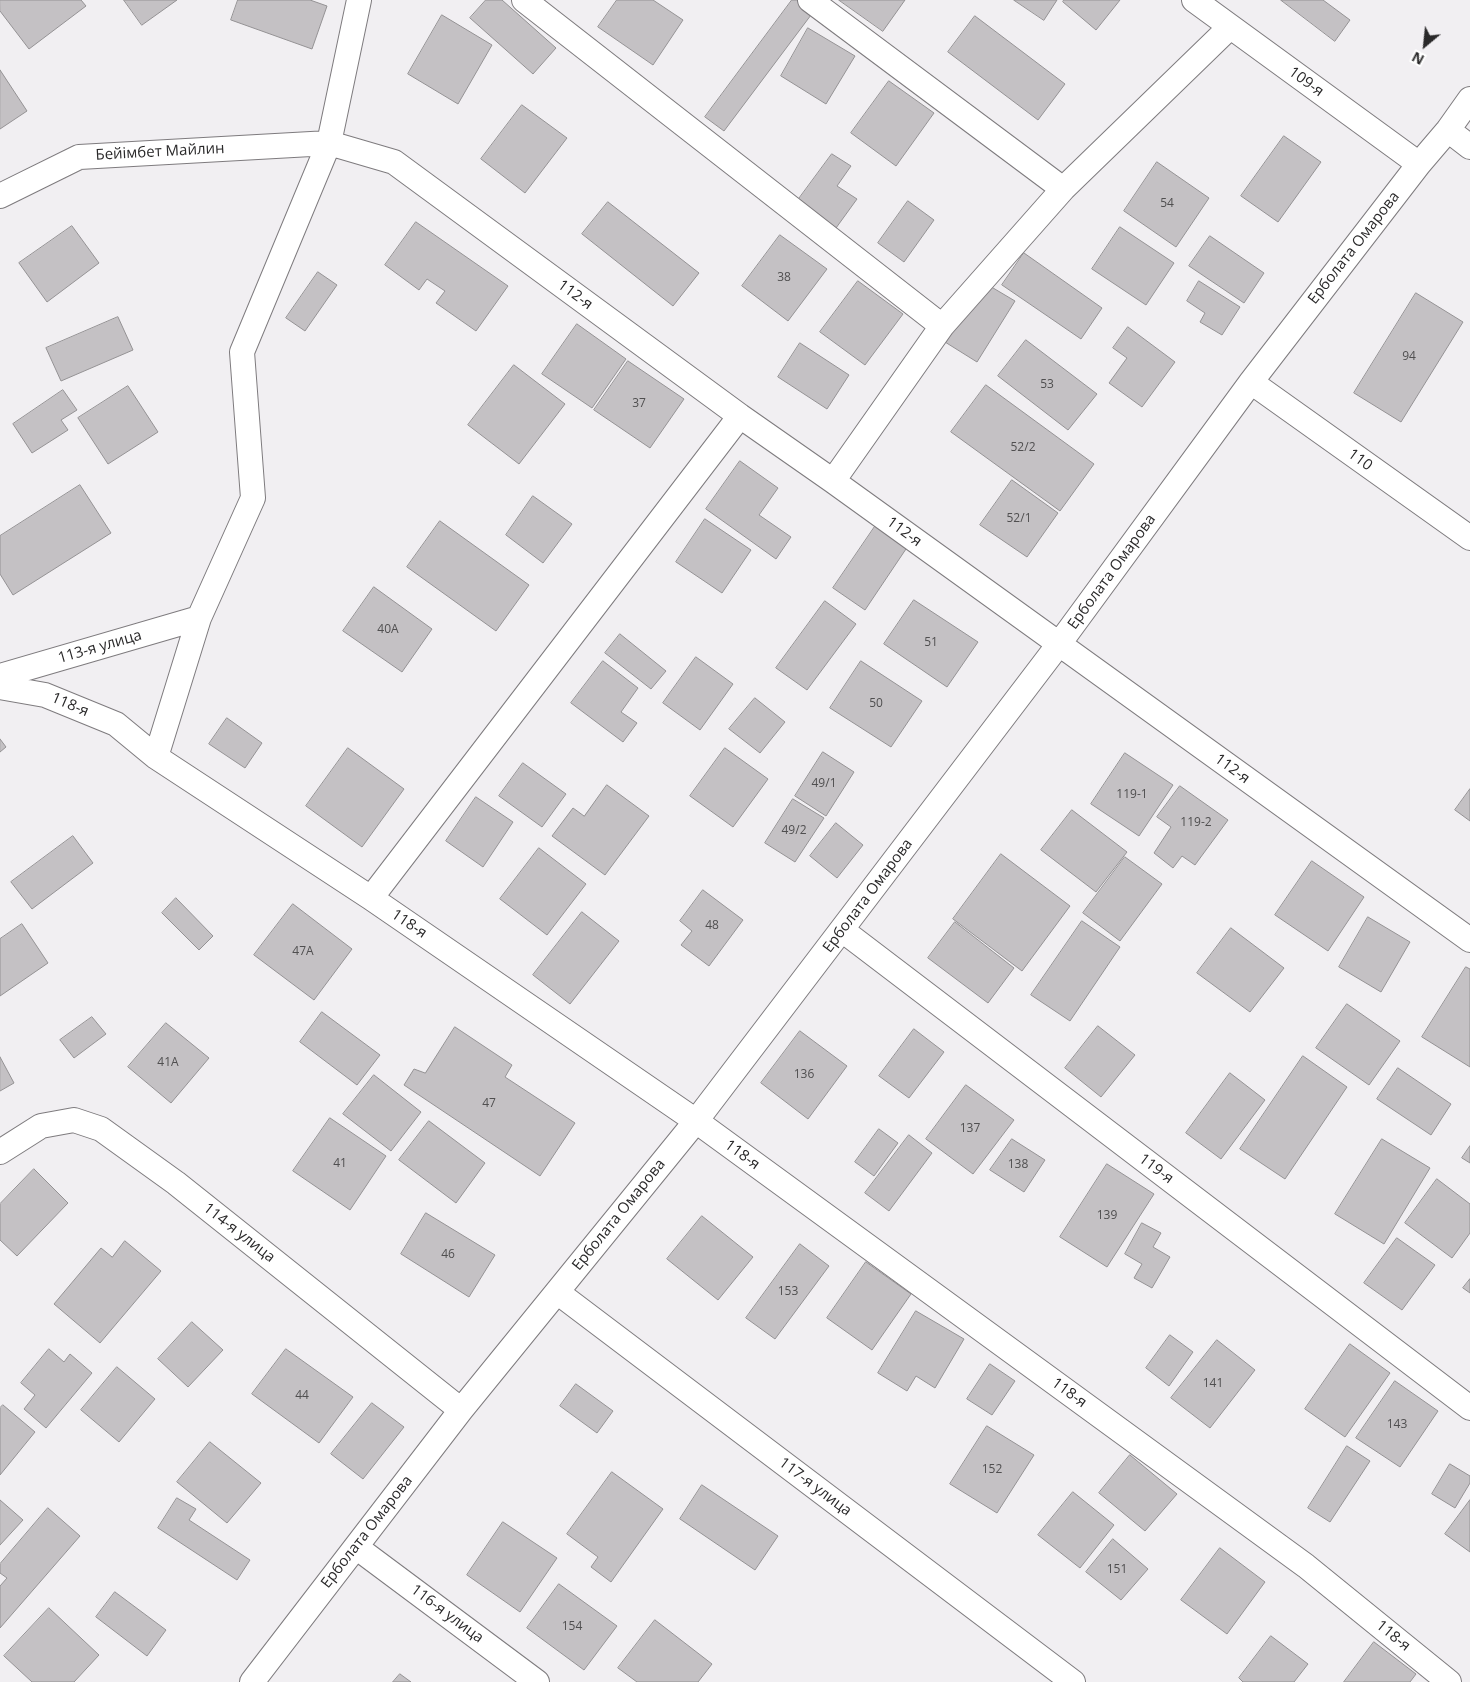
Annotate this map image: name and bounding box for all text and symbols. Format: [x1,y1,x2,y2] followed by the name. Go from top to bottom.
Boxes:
[1400,20,1450,70] north arrow
[1408,48,1427,70] text: N
[1285,63,1327,101] street label: 109-я
[95,140,225,164] street label: Бейімбет Майлин
[1304,188,1404,308] street label: Ерболата Омарова
[1160,197,1174,211] house number: 54
[777,271,791,285] house number: 38
[554,276,596,314] street label: 112-я
[1402,350,1416,364] house number: 94
[1040,378,1054,392] house number: 53
[632,397,646,411] house number: 37
[1011,441,1035,455] house number: 52/2
[1344,445,1376,475] street label: 110
[1064,511,1160,633] street label: Ерболата Омарова
[1007,512,1031,526] house number: 52/1
[883,513,925,551] street label: 112-я
[377,623,399,637] house number: 40А
[56,626,144,668] street label: 113-я улица
[924,636,938,650] house number: 51
[49,689,91,721] street label: 118-я
[869,697,883,711] house number: 50
[1211,750,1253,788] street label: 112-я
[812,777,836,791] house number: 49/1
[1116,788,1148,802] house number: 119-1
[1180,816,1212,830] house number: 119-2
[782,824,806,838] house number: 49/2
[819,836,917,956] street label: Ерболата Омарова
[388,906,430,942] street label: 118-я
[705,919,719,933] house number: 48
[292,945,314,959] house number: 47А
[157,1056,179,1070] house number: 41А
[794,1068,814,1082] house number: 136
[482,1097,496,1111] house number: 47
[960,1122,980,1136] house number: 137
[721,1136,763,1174] street label: 118-я
[1135,1150,1177,1188] street label: 119-я
[569,1156,669,1274] street label: Ерболата Омарова
[333,1157,347,1171] house number: 41
[1008,1158,1028,1172] house number: 138
[200,1199,278,1267] street label: 114-я улица
[1097,1209,1117,1223] house number: 139
[441,1248,455,1262] house number: 46
[778,1285,798,1299] house number: 153
[1048,1374,1090,1412] street label: 118-я
[1203,1377,1223,1391] house number: 141
[295,1389,309,1403] house number: 44
[1387,1418,1407,1432] house number: 143
[775,1454,855,1520] street label: 117-я улица
[982,1463,1002,1477] house number: 152
[317,1472,417,1592] street label: Ерболата Омарова
[1107,1563,1127,1577] house number: 151
[407,1581,487,1647] street label: 116-я улица
[1372,1617,1414,1655] street label: 118-я
[562,1620,582,1634] house number: 154

